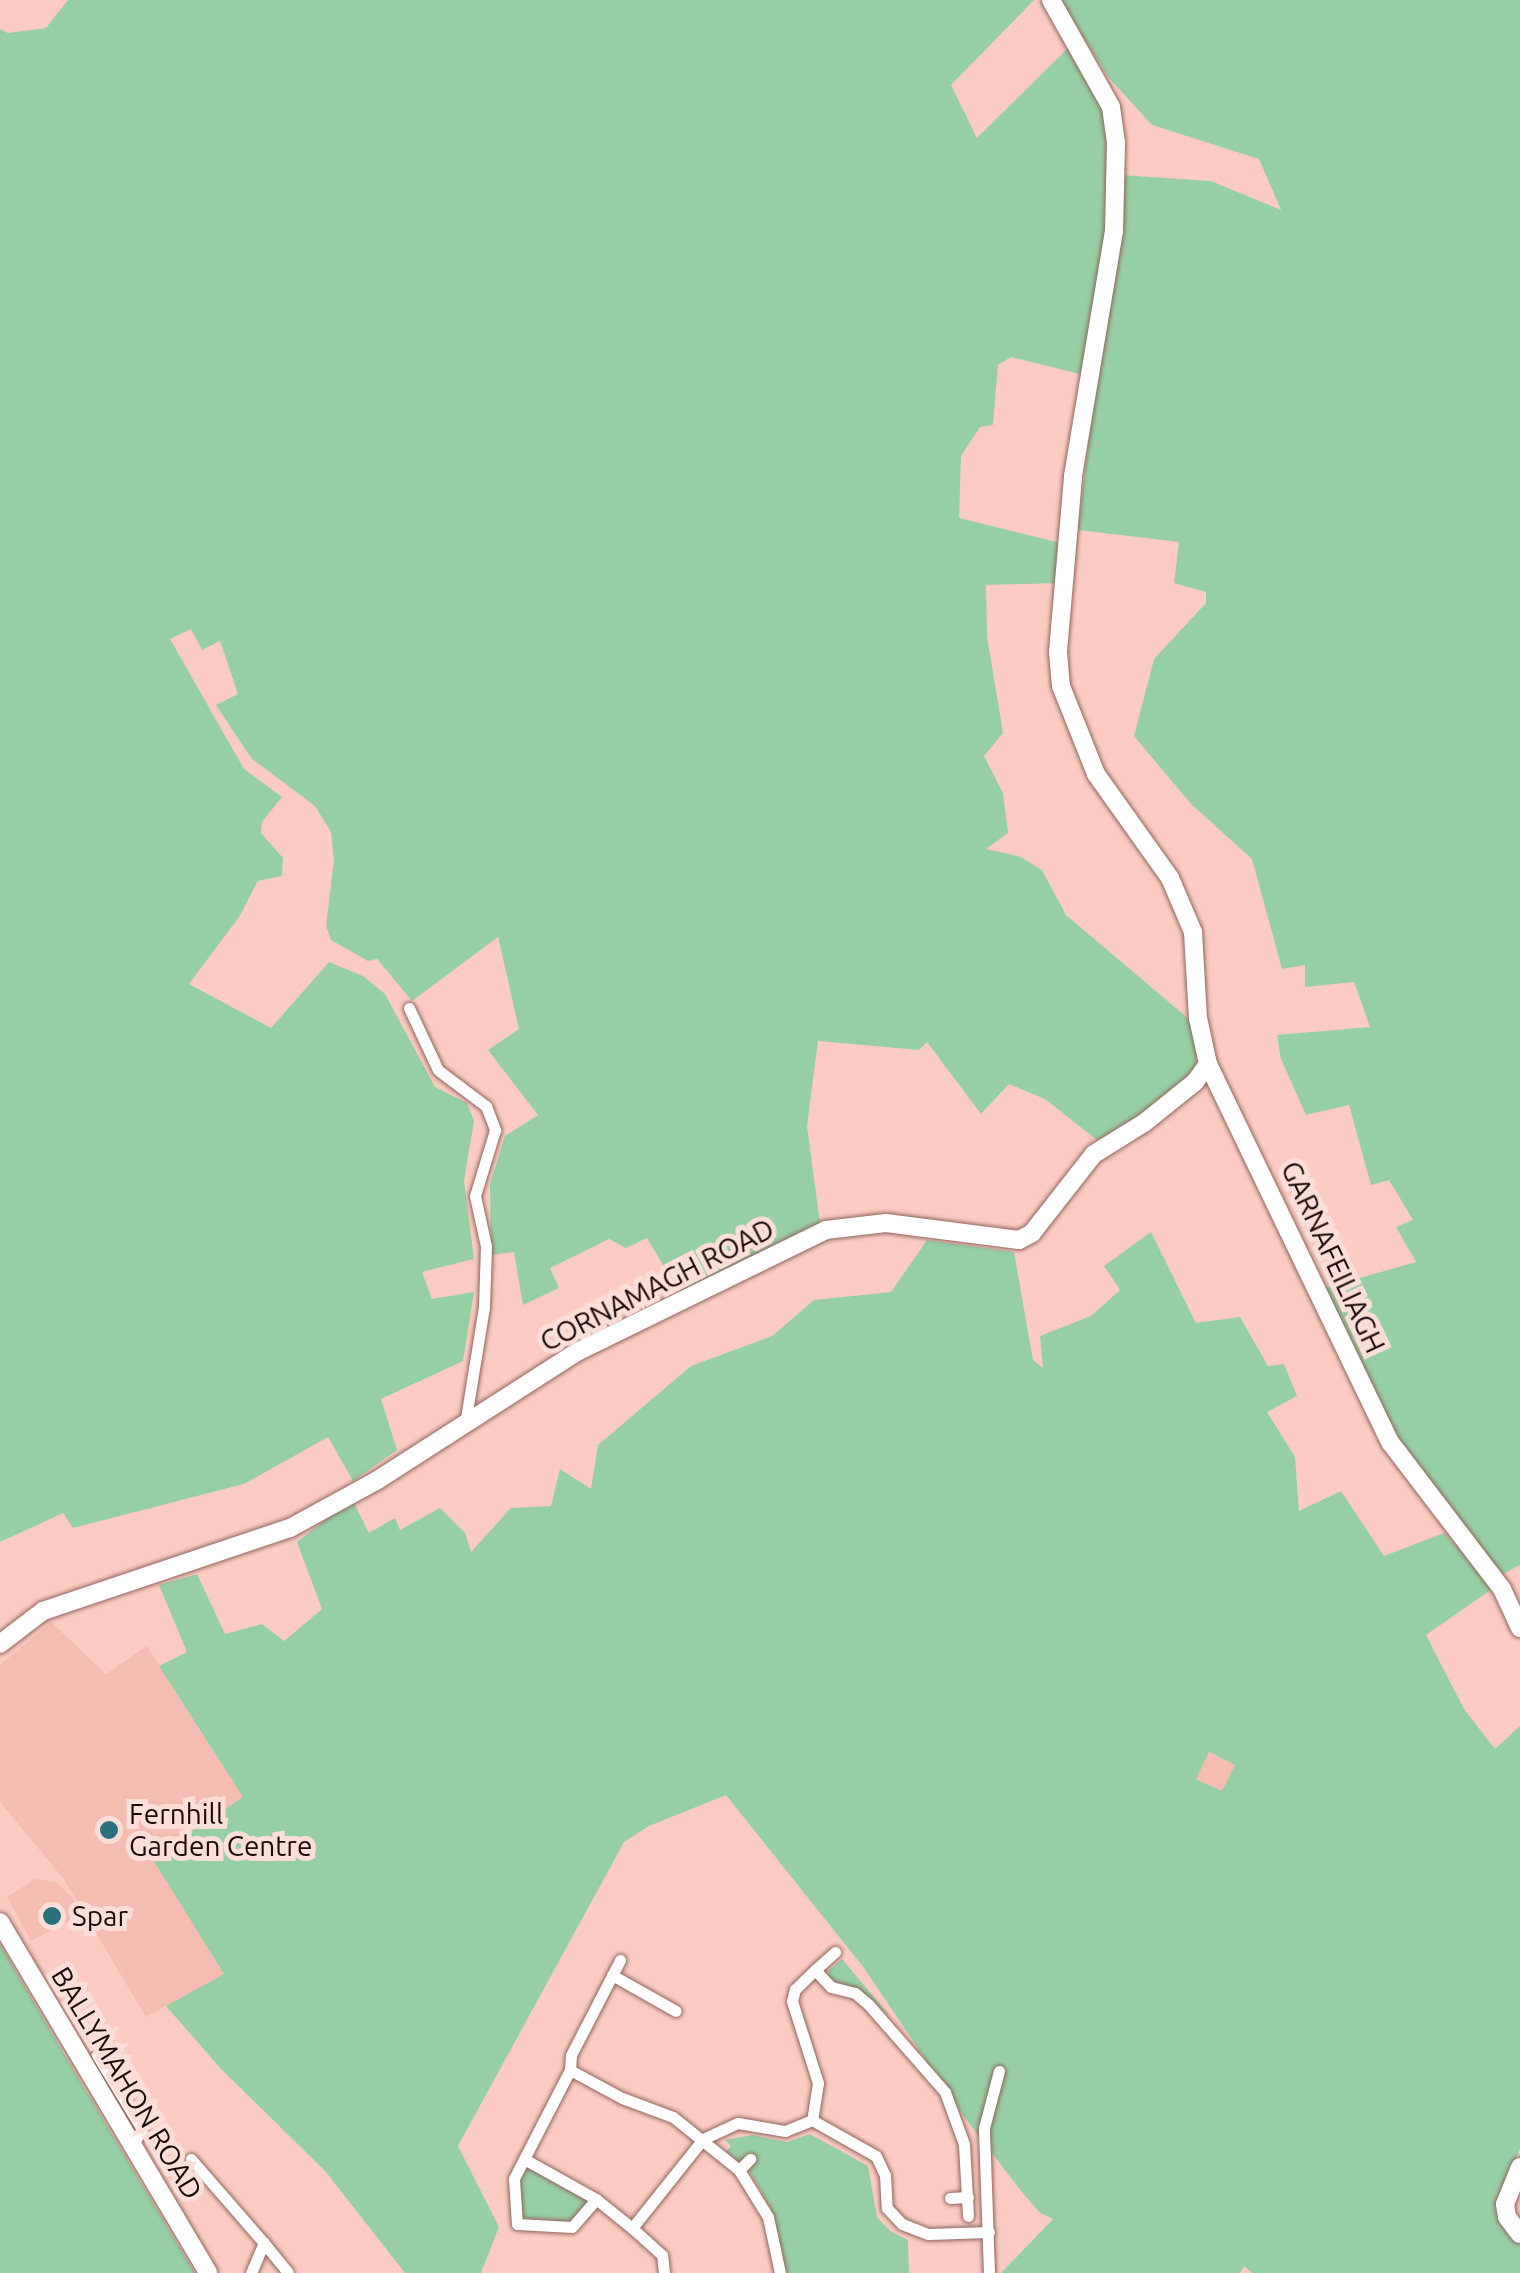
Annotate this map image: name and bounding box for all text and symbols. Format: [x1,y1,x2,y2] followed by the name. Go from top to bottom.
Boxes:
[1274,1156,1392,1358] street label: GARNAFEILIAGH
[535,1212,779,1358] street label: CORNAMAGH ROAD
[129,1797,312,1863] place label: Fernhill Garden Centre
[98,1819,120,1841] marker: Fernhill Garden Centre
[72,1899,128,1933] place label: Spar
[41,1905,63,1927] marker: Spar
[44,1961,210,2205] street label: BALLYMAHON ROAD

